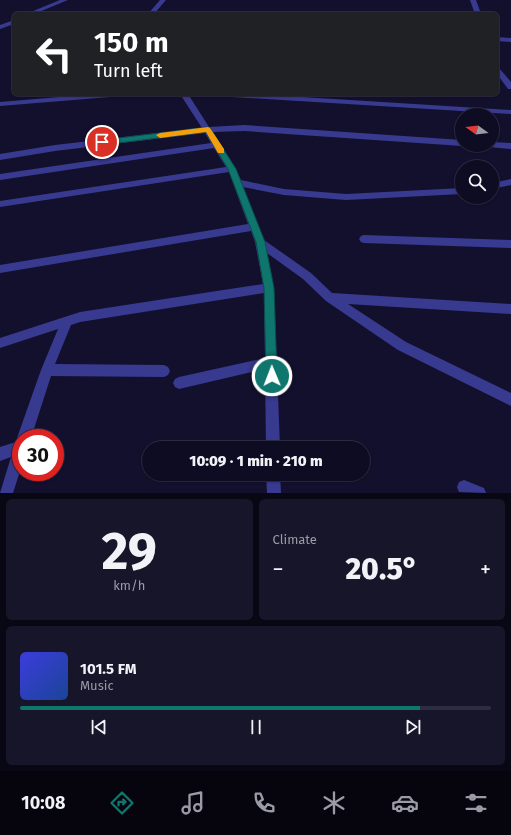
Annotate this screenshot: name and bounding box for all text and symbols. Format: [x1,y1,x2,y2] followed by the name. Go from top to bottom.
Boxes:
[94,26,169,59] text: 150 m
[28,28,80,80] icon: left
[94,60,163,82] text: Turn left
[455,108,499,152] north arrow
[455,108,499,204] map controls
[85,125,119,159] pin
[91,131,113,153] icon: arrive
[455,160,499,204] button: search
[251,355,293,397] position arrow
[12,429,64,481] speed limit sign: 30
[189,452,323,470] text: 10:09 · 1 min · 210 m
[102,520,157,583] text: 29
[273,532,317,547] text: Climate
[345,551,418,587] text: 20.5°
[273,556,284,583] text: −
[480,556,491,583] text: +
[113,578,145,593] text: km/h
[80,660,136,678] text: 101.5 FM
[80,678,114,693] text: Music
[88,716,110,738] icon: previous
[245,716,267,738] icon: pause
[402,716,424,738] icon: next
[108,789,136,817] icon: directions
[179,789,207,817] icon: music
[250,789,278,817] icon: phone
[320,789,348,817] icon: climate
[391,789,419,817] icon: car
[462,789,490,817] icon: filters
[21,792,66,814] text: 10:08

